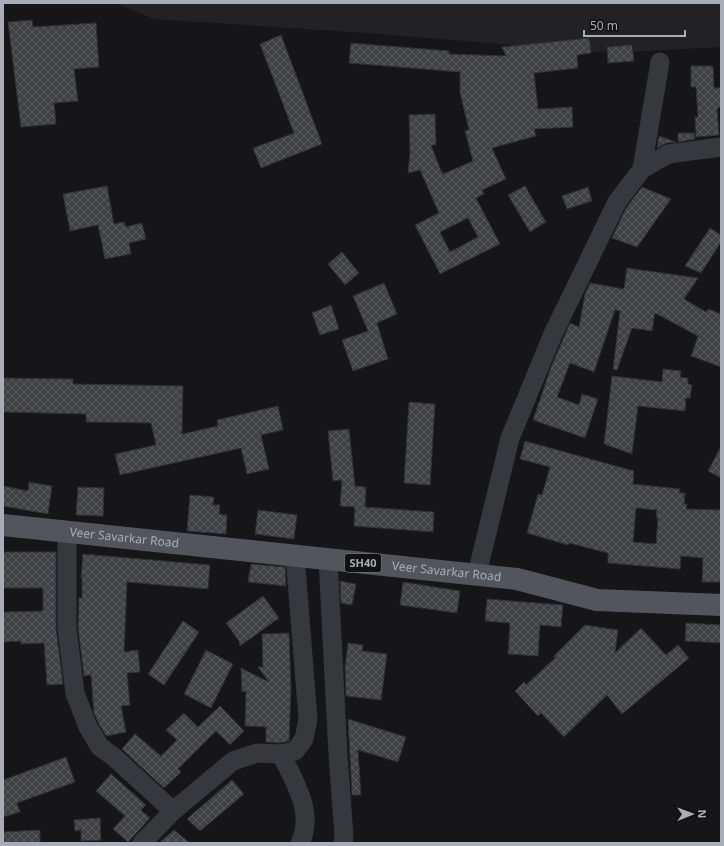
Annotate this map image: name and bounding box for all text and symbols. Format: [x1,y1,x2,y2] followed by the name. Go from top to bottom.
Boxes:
[584,12,685,38] scale bar
[590,17,618,34] text: 50 m
[69,523,180,551] street label: Veer Savarkar Road
[345,554,381,572] road number: SH40
[391,557,502,585] street label: Veer Savarkar Road
[672,794,712,834] north arrow
[695,809,710,818] text: N

